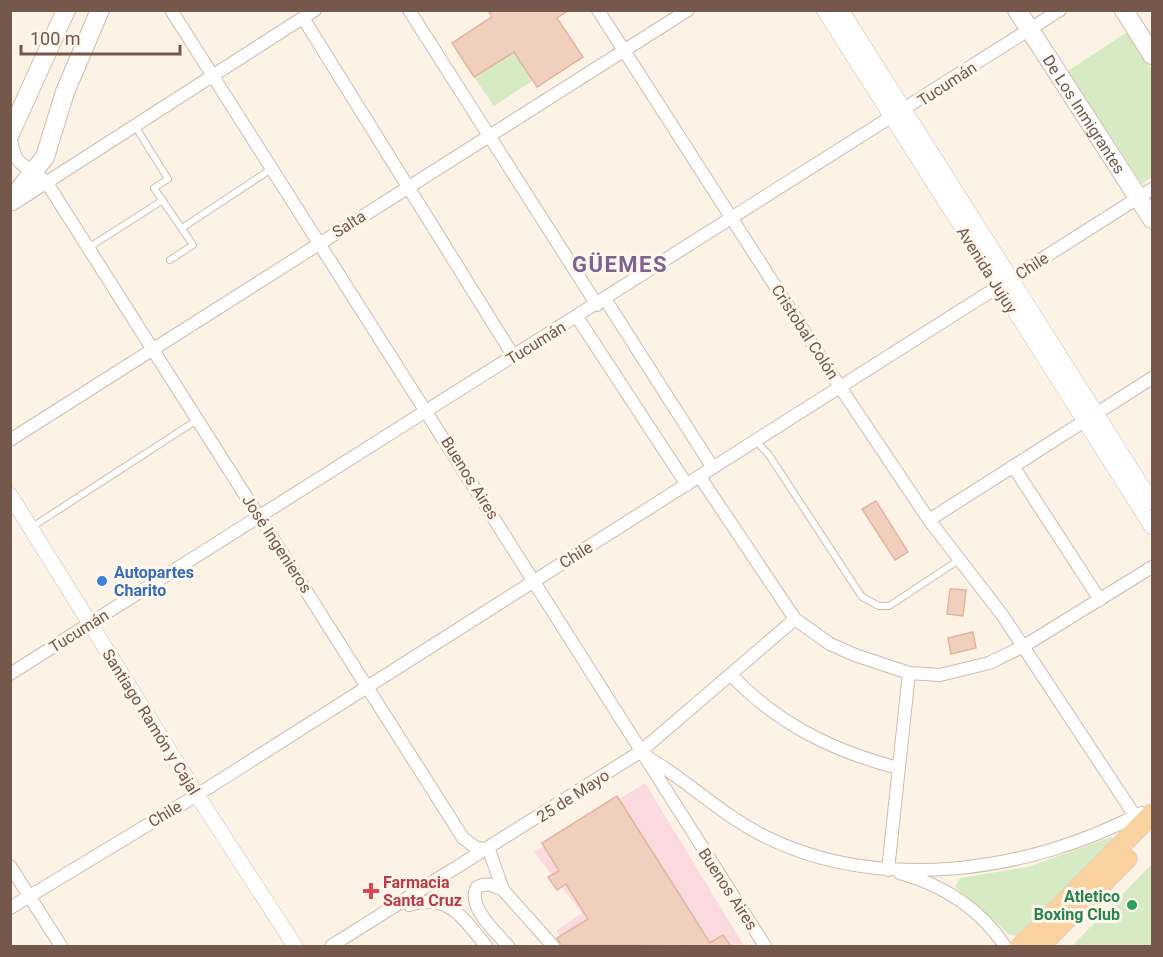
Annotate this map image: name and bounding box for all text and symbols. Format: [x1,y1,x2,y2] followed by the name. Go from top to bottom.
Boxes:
[21,18,180,56] scale bar
[30,28,81,49] text: 100 m
[1039,51,1130,177] street label: De Los Inmigrantes
[914,58,980,110] street label: Tucumán
[329,206,369,242] street label: Salta
[953,223,1021,317] street label: Avenida Jujuy
[1012,248,1052,284] street label: Chile
[572,252,668,277] district label: GÜEMES
[767,281,843,383] street label: Cristobal Colón
[503,317,569,369] street label: Tucumán
[437,433,503,523] street label: Buenos Aires
[238,491,316,597] street label: José Ingenieros
[556,538,596,572] street label: Chile
[114,563,194,600] place label: Autopartes Charito
[95,574,109,588] marker: Autopartes Charito
[46,605,112,657] street label: Tucumán
[98,645,204,799] street label: Santiago Ramón y Cajal
[533,766,613,826] street label: 25 de Mayo
[145,797,185,831] street label: Chile
[694,844,762,934] street label: Buenos Aires
[383,873,462,910] place label: Farmacia Santa Cruz
[364,884,378,898] marker: Farmacia Santa Cruz
[1034,887,1120,924] place label: Atletico Boxing Club
[1125,898,1139,912] marker: Atletico Boxing Club

